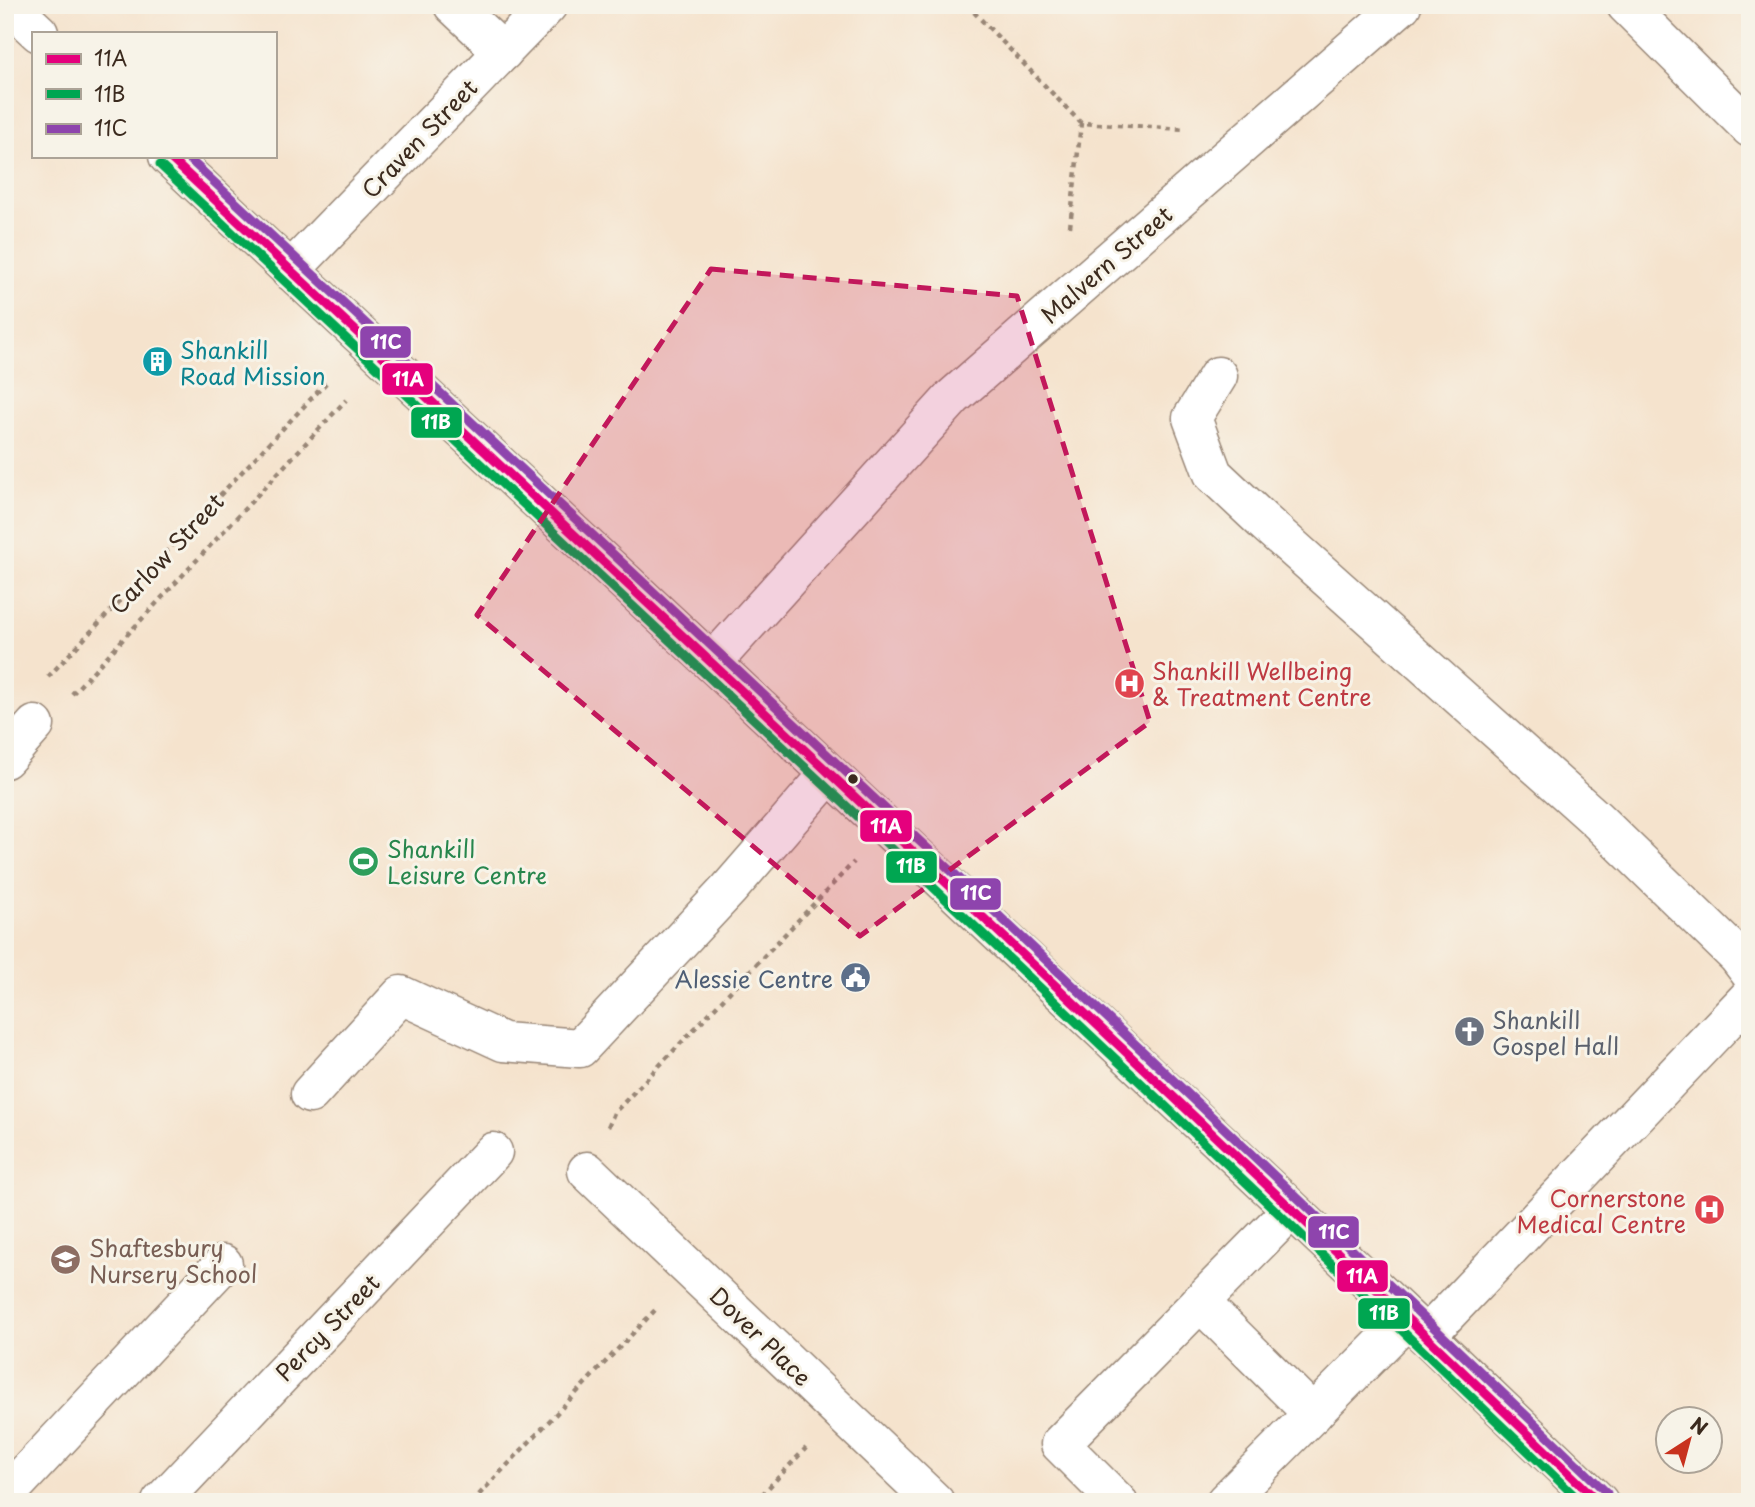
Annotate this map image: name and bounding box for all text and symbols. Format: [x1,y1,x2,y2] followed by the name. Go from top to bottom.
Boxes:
[32,32,276,158] legend
[94,41,128,73] text: 11A
[353,70,485,206] street label: Craven Street
[94,77,125,109] text: 11B
[94,111,128,143] text: 11C
[1032,197,1180,331] street label: Malvern Street
[359,325,412,359] line badge: 11C
[370,327,402,355] text: 11C
[180,332,325,393] place label: Shankill Road Mission
[140,345,174,379] building icon: Shankill Road Mission
[381,362,434,396] line badge: 11A
[392,364,424,392] text: 11A
[410,406,463,439] line badge: 11B
[421,407,451,435] text: 11B
[100,484,232,622] street label: Carlow Street
[1152,653,1372,714] place label: Shankill Wellbeing & Treatment Centre
[1112,666,1146,700] hospital icon: Shankill Wellbeing & Treatment Centre
[846,772,860,786] unlabelled marker
[859,809,913,843] line badge: 11A
[870,811,902,839] text: 11A
[387,831,547,892] place label: Shankill Leisure Centre
[347,844,381,878] sports icon: Shankill Leisure Centre
[885,850,938,884] line badge: 11B
[896,851,926,879] text: 11B
[949,877,1002,911] line badge: 11C
[960,878,992,906] text: 11C
[675,961,833,996] place label: Alessie Centre
[839,961,873,995] public building icon: Alessie Centre
[1492,1002,1619,1063] place label: Shankill Gospel Hall
[1452,1015,1486,1049] church icon: Shankill Gospel Hall
[1517,1180,1686,1241] place label: Cornerstone Medical Centre
[1692,1193,1726,1227] hospital icon: Cornerstone Medical Centre
[1307,1215,1360,1249] line badge: 11C
[1318,1217,1350,1245] text: 11C
[89,1230,257,1291] place label: Shaftesbury Nursery School
[49,1243,83,1277] school or university icon: Shaftesbury Nursery School
[1336,1259,1389,1293] line badge: 11A
[1346,1261,1378,1289] text: 11A
[267,1265,387,1389] street label: Percy Street
[702,1278,820,1394] street label: Dover Place
[1357,1297,1411,1330] line badge: 11B
[1369,1298,1399,1326] text: 11B
[1654,1406,1724,1476] north arrow
[1685,1410,1714,1441] text: N

